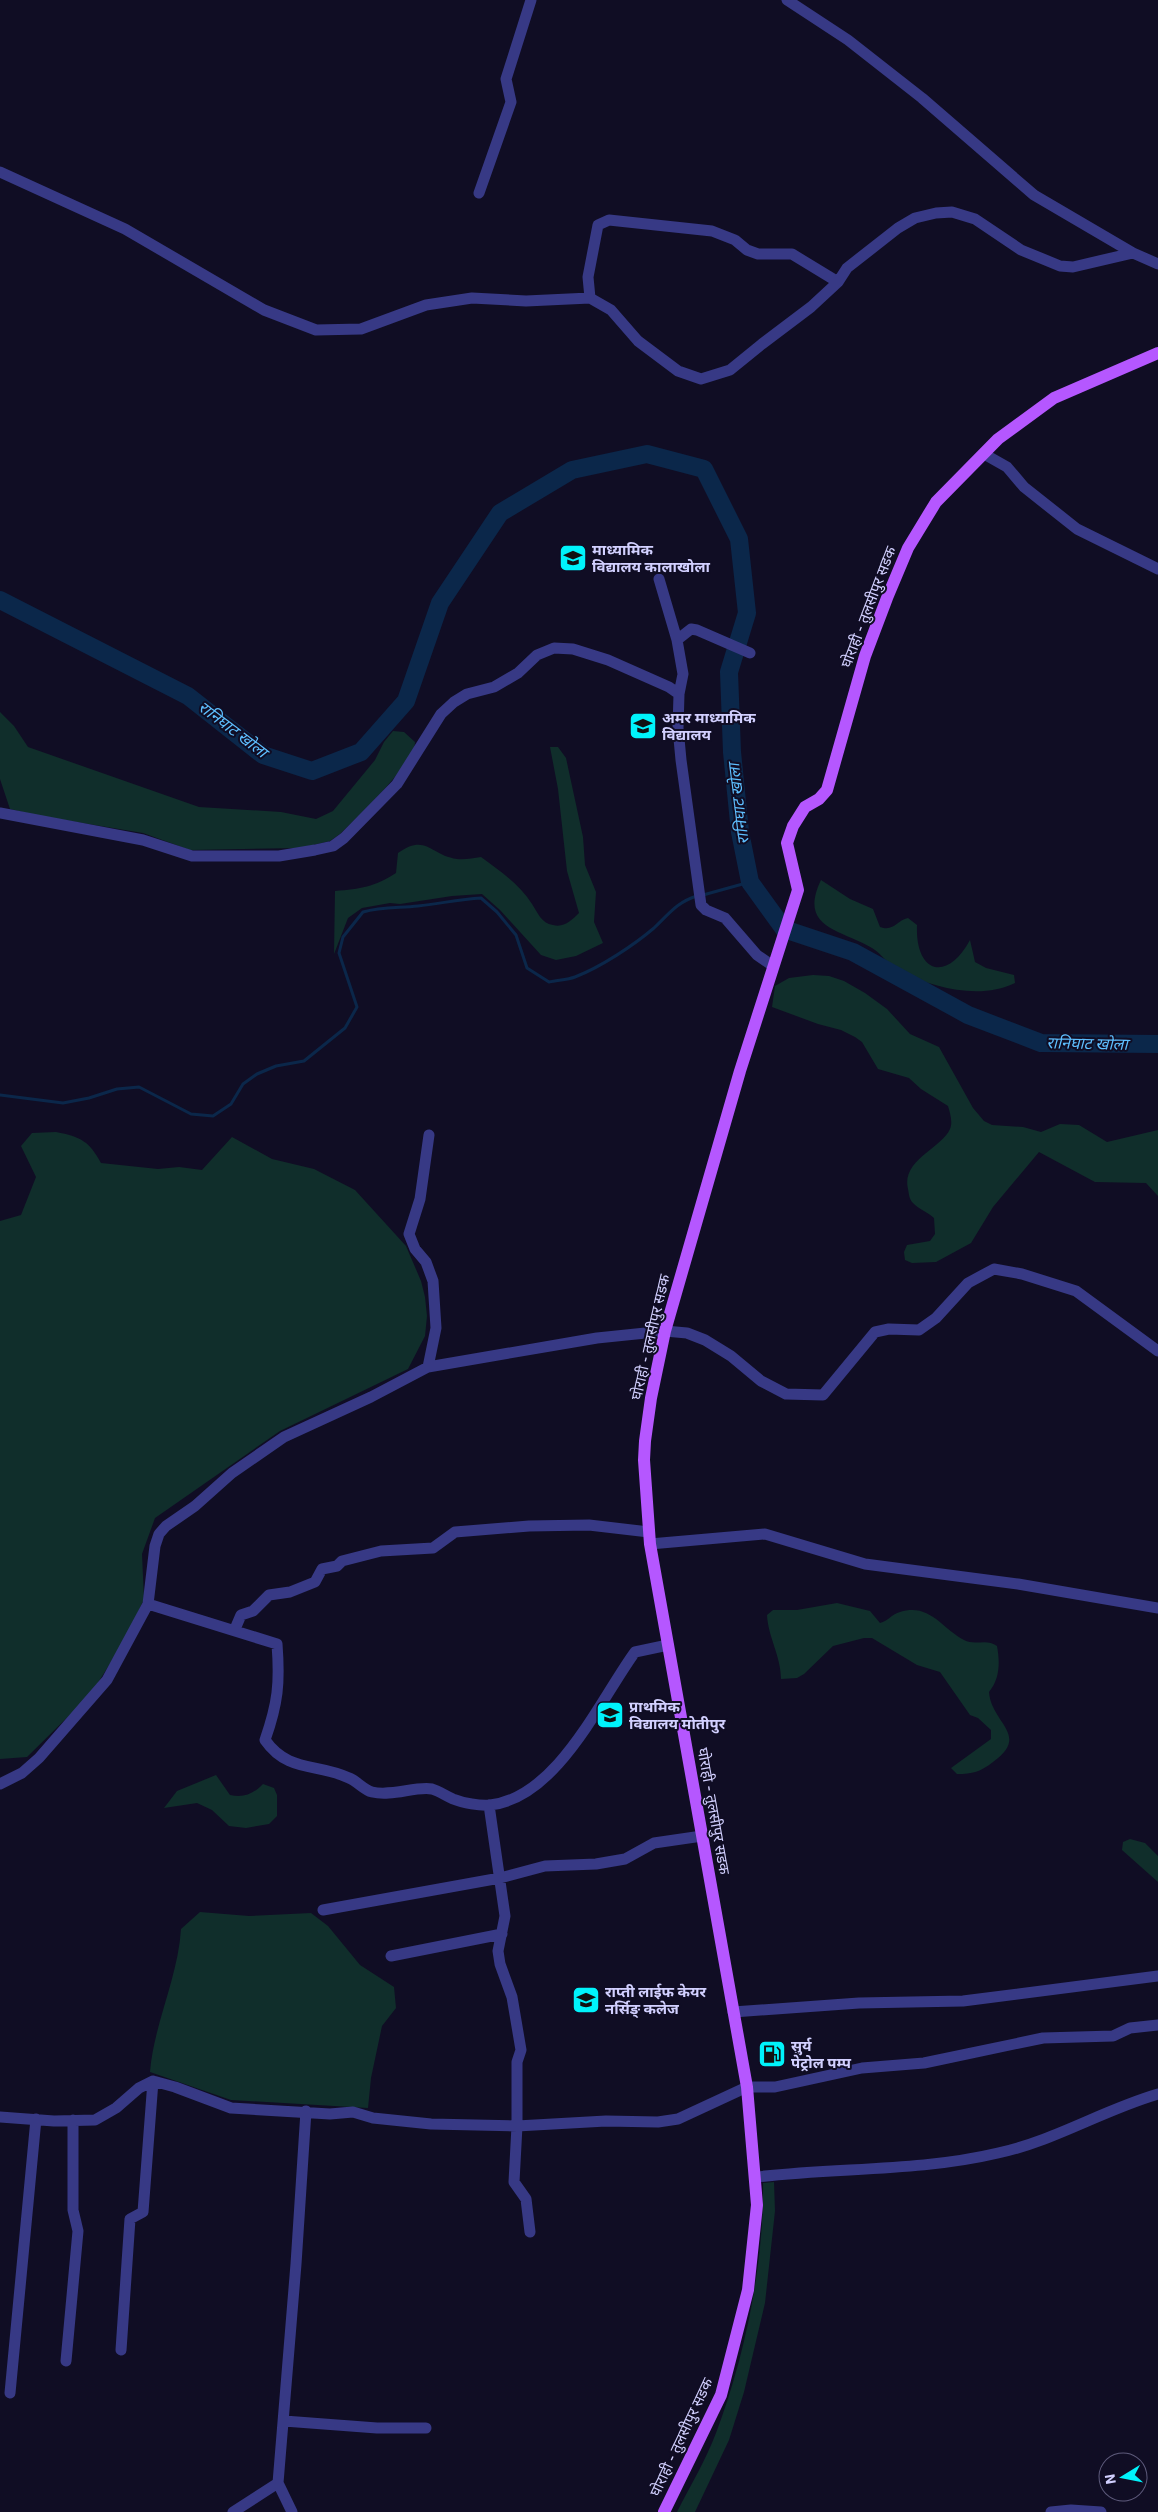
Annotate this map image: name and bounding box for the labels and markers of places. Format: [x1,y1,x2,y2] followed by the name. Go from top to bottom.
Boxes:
[592,540,711,576] place label: माध्यामिक विद्यालय कालाखोला
[558,543,588,573] school or university icon: माध्यामिक विद्यालय कालाखोला
[662,708,756,744] place label: अमर माध्यामिक विद्यालय
[628,711,658,741] school or university icon: अमर माध्यामिक विद्यालय
[629,1697,726,1734] place label: प्राथमिक विद्यालय मोतीपुर
[595,1700,625,1730] school or university icon: प्राथमिक विद्यालय मोतीपुर
[605,1982,706,2018] place label: राप्ती लाईफ केयर नर्सिङ् कलेज
[571,1985,601,2015] school or university icon: राप्ती लाईफ केयर नर्सिङ् कलेज
[791,2036,852,2072] place label: सुर्य पेट्रोल पम्प
[757,2039,787,2069] fuel station icon: सुर्य पेट्रोल पम्प

